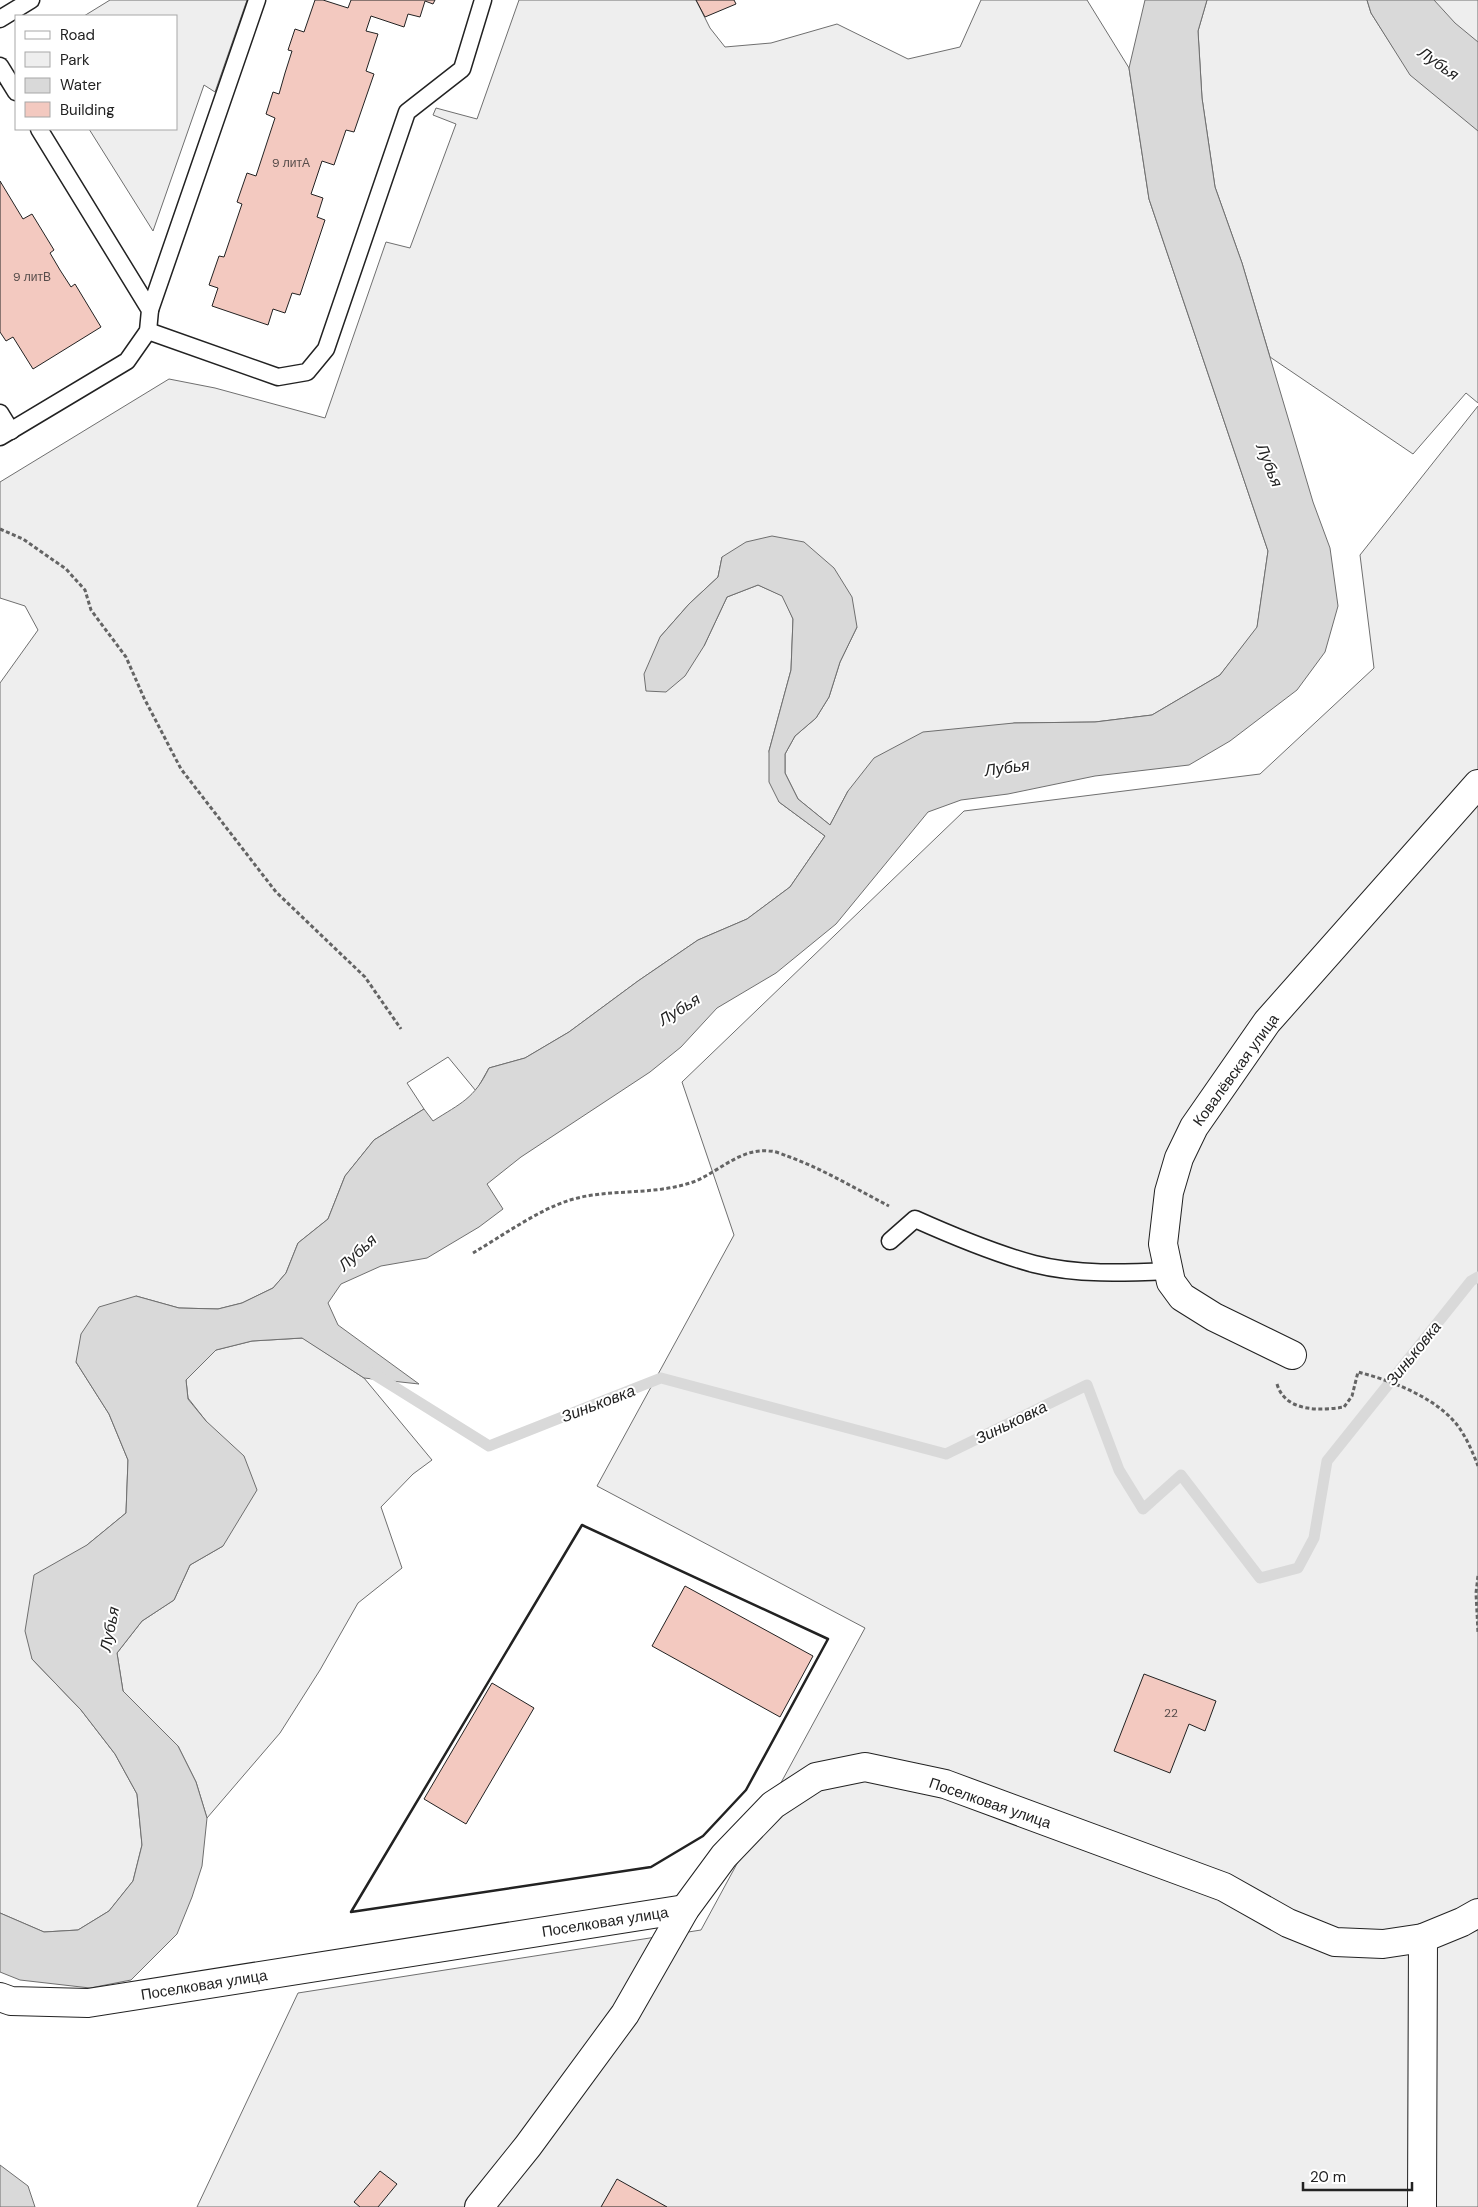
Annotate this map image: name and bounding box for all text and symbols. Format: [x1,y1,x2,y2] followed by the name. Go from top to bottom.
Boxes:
[15,15,178,130] legend
[60,25,95,45] text: Road
[1413,41,1464,85] water label: Лубья
[60,50,90,70] text: Park
[60,75,102,95] text: Water
[60,100,115,120] text: Building
[272,155,310,171] house number: 9 литА
[13,269,51,285] house number: 9 литВ
[1251,439,1288,491] water label: Лубья
[982,754,1031,781] water label: Лубья
[654,988,704,1031] water label: Лубья
[1188,1009,1284,1130] street label: Ковалёвская улица
[333,1229,381,1276] water label: Лубья
[1381,1317,1446,1390] water label: Зиньковка
[558,1380,638,1427] water label: Зиньковка
[972,1396,1051,1449] water label: Зиньковка
[95,1604,124,1654] water label: Лубья
[1164,1705,1178,1721] house number: 22
[926,1773,1054,1833] street label: Поселковая улица
[540,1902,670,1942] street label: Поселковая улица
[139,1965,269,2005] street label: Поселковая улица
[1303,2160,1412,2192] scale bar
[1310,2167,1346,2187] text: 20 m

